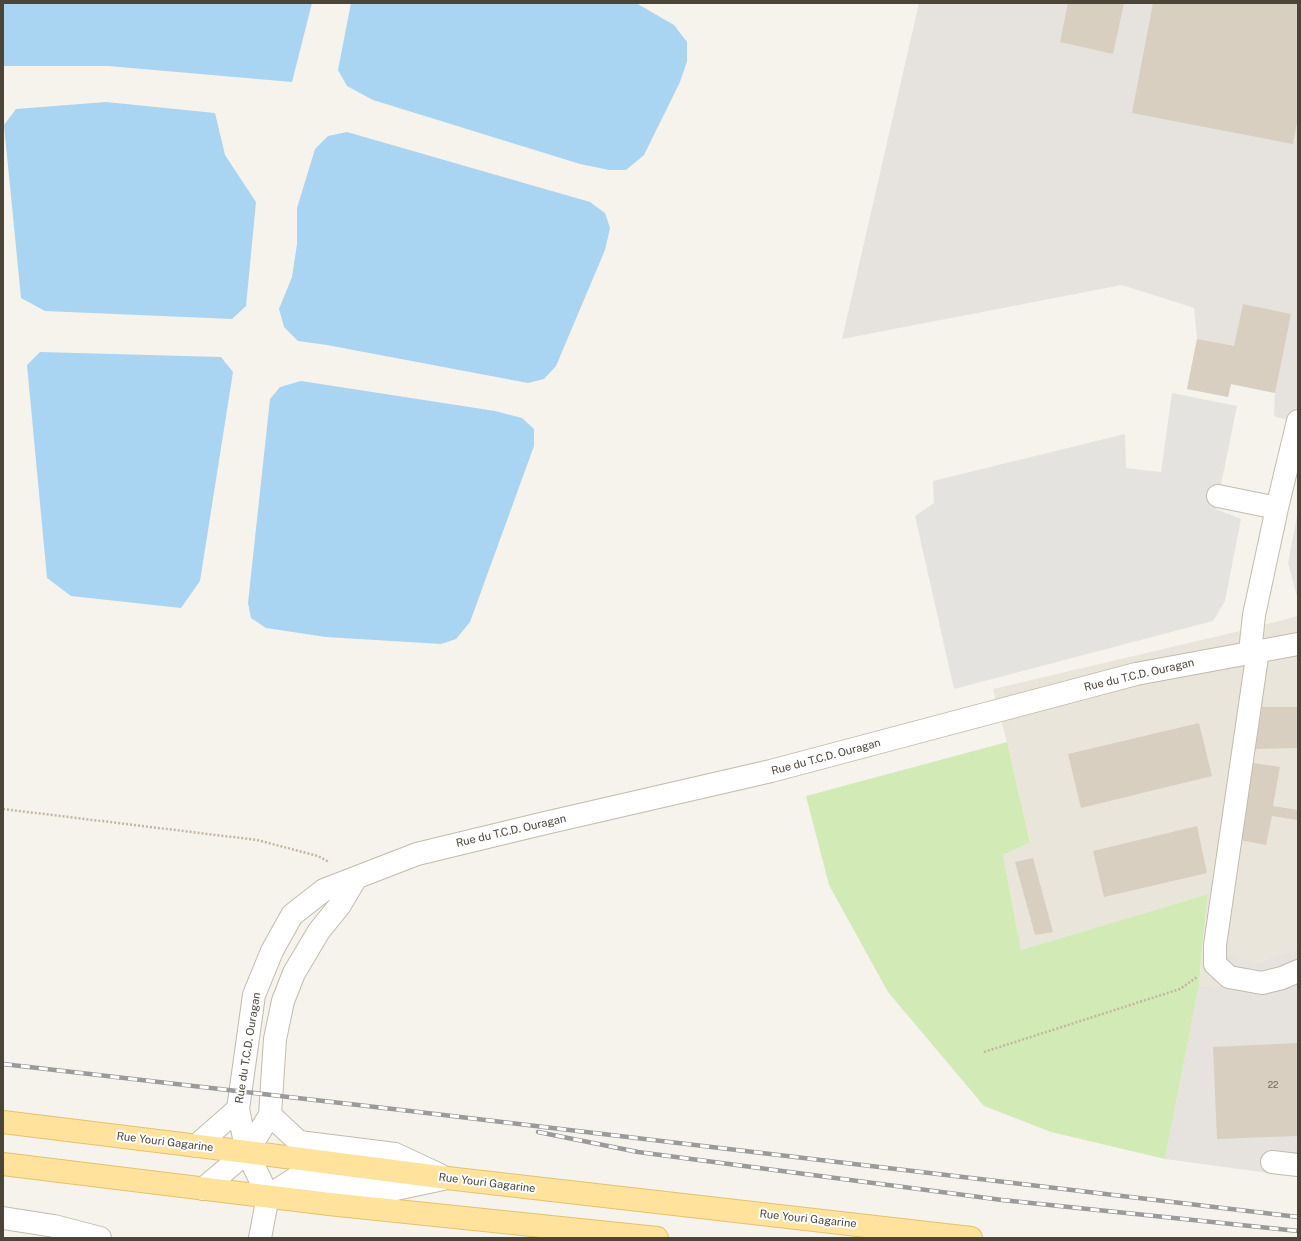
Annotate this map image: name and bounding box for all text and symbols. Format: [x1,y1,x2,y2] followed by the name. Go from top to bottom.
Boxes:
[1083,656,1195,694] street label: Rue du T.C.D. Ouragan
[770,736,882,778] street label: Rue du T.C.D. Ouragan
[455,812,567,850] street label: Rue du T.C.D. Ouragan
[233,991,263,1105] street label: Rue du T.C.D. Ouragan
[1268,1080,1278,1090] house number: 22
[116,1130,214,1154] street label: Rue Youri Gagarine
[438,1171,536,1195] street label: Rue Youri Gagarine
[759,1207,857,1231] street label: Rue Youri Gagarine

